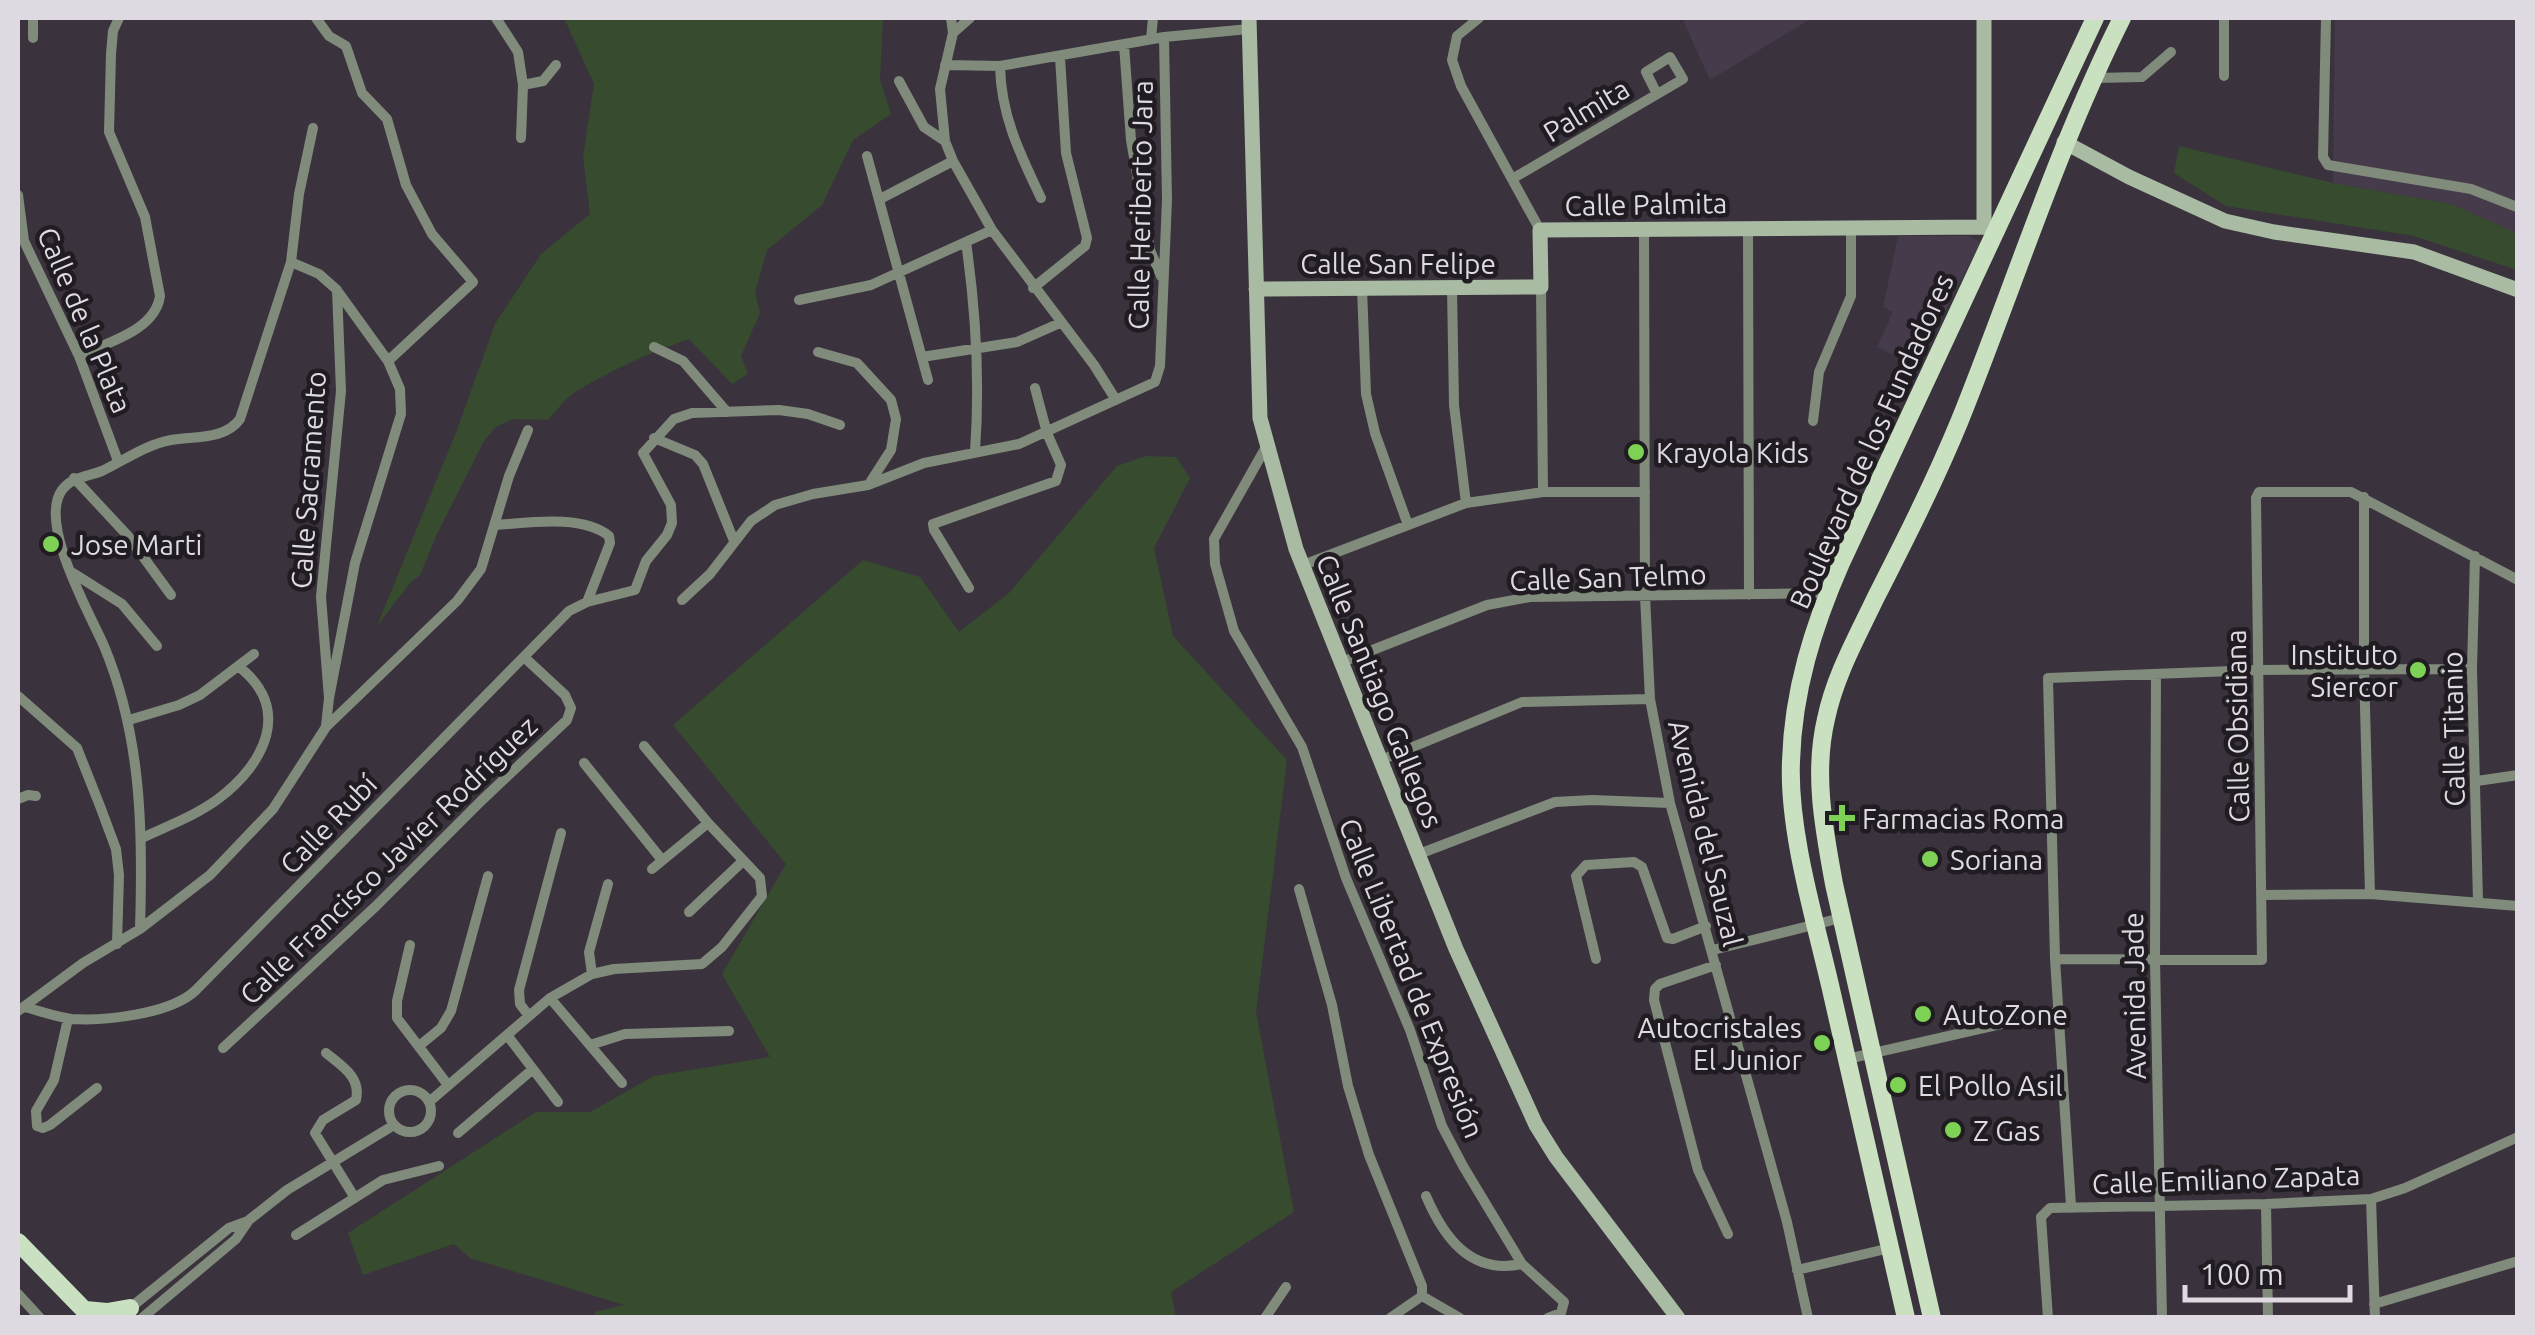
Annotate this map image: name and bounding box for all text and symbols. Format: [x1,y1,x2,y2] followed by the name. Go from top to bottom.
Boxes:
[1538,72,1634,148] street label: Palmita
[1122,80,1158,330] street label: Calle Heriberto Jara
[1564,187,1728,221] street label: Calle Palmita
[32,223,138,417] street label: Calle de la Plata
[1300,248,1496,279] street label: Calle San Felipe
[1783,269,1959,613] street label: Boulevard de los Fundadores
[285,370,331,590] street label: Calle Sacramento
[1656,437,1809,468] place label: Krayola Kids
[1625,441,1647,463] marker: Krayola Kids
[71,529,202,560] place label: Jose Marti
[40,533,62,555] marker: Jose Marti
[1311,550,1449,832] street label: Calle Santiago Gallegos
[1509,558,1707,596] street label: Calle San Telmo
[2220,629,2254,823] street label: Calle Obsidiana
[2291,639,2398,702] place label: Instituto Siercor
[2436,651,2470,807] street label: Calle Titanio
[2407,659,2429,681] marker: Instituto Siercor
[233,710,543,1010] street label: Calle Francisco Javier Rodríguez
[1663,717,1749,949] street label: Avenida del Sauzal
[274,768,383,880] street label: Calle Rubí
[1862,803,2064,834] place label: Farmacias Roma
[1831,807,1853,829] marker: Farmacias Roma
[1334,814,1490,1142] street label: Calle Libertad de Expresión
[1950,844,2043,875] place label: Soriana
[1919,848,1941,870] marker: Soriana
[2117,912,2151,1080] street label: Avenida Jade
[1943,999,2068,1030] place label: AutoZone
[1912,1003,1934,1025] marker: AutoZone
[1638,1012,1802,1075] place label: Autocristales El Junior
[1811,1032,1833,1054] marker: Autocristales El Junior
[1918,1070,2063,1101] place label: El Pollo Asil
[1887,1074,1909,1096] marker: El Pollo Asil
[1973,1115,2040,1146] place label: Z Gas
[1942,1119,1964,1141] marker: Z Gas
[2091,1159,2361,1199] street label: Calle Emiliano Zapata
[2185,1240,2350,1302] scale bar
[2200,1257,2284,1291] text: 100 m

